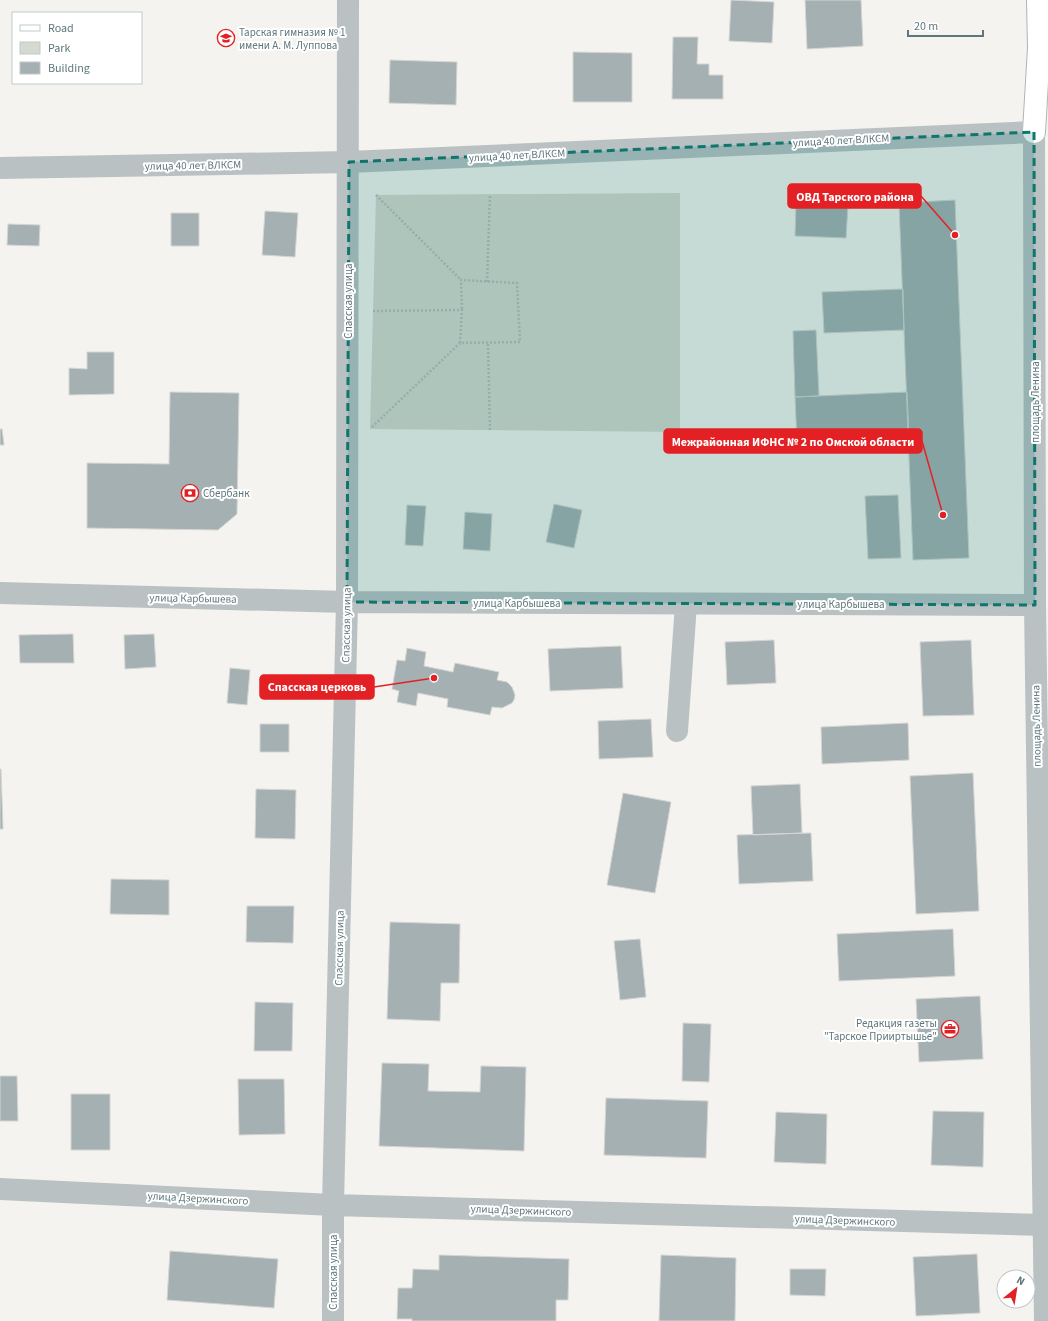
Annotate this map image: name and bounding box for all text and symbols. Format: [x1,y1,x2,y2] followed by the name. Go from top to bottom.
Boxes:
[12,12,142,84] legend
[908,12,983,38] scale bar
[914,18,938,35] text: 20 m
[48,20,74,37] text: Road
[239,25,346,53] place label: Тарская гимназия № 1 имени А. М. Луппова
[216,28,236,48] school or university icon: Тарская гимназия № 1 имени А. М. Луппова
[48,40,70,57] text: Park
[48,60,90,77] text: Building
[792,130,890,151] street label: улица 40 лет ВЛКСМ
[468,145,566,166] street label: улица 40 лет ВЛКСМ
[145,157,241,174] street label: улица 40 лет ВЛКСМ
[788,184,921,208] callout: ОВД Тарского района
[796,189,914,206] text: ОВД Тарского района
[341,263,356,339] street label: Спасская улица
[1028,361,1043,443] street label: площадь Ленина
[664,429,922,453] callout: Межрайонная ИФНС № 2 по Омской области
[672,434,914,451] text: Межрайонная ИФНС № 2 по Омской области
[180,483,200,503] bank icon: Сбербанк
[203,486,250,501] place label: Сбербанк
[338,587,355,663] street label: Спасская улица
[149,590,237,607] street label: улица Карбышева
[473,596,561,611] street label: улица Карбышева
[797,597,885,612] street label: улица Карбышева
[260,675,374,699] callout: Спасская церковь
[268,679,366,696] text: Спасская церковь
[1028,685,1045,767] street label: площадь Ленина
[331,910,348,986] street label: Спасская улица
[824,1016,937,1044] place label: Редакция газеты "Тарское Прииртышье"
[940,1019,960,1039] office icon: Редакция газеты "Тарское Прииртышье"
[147,1188,249,1209] street label: улица Дзержинского
[470,1201,572,1220] street label: улица Дзержинского
[794,1211,896,1230] street label: улица Дзержинского
[326,1234,341,1310] street label: Спасская улица
[996,1269,1036,1309] north arrow
[1014,1272,1028,1289] text: N

